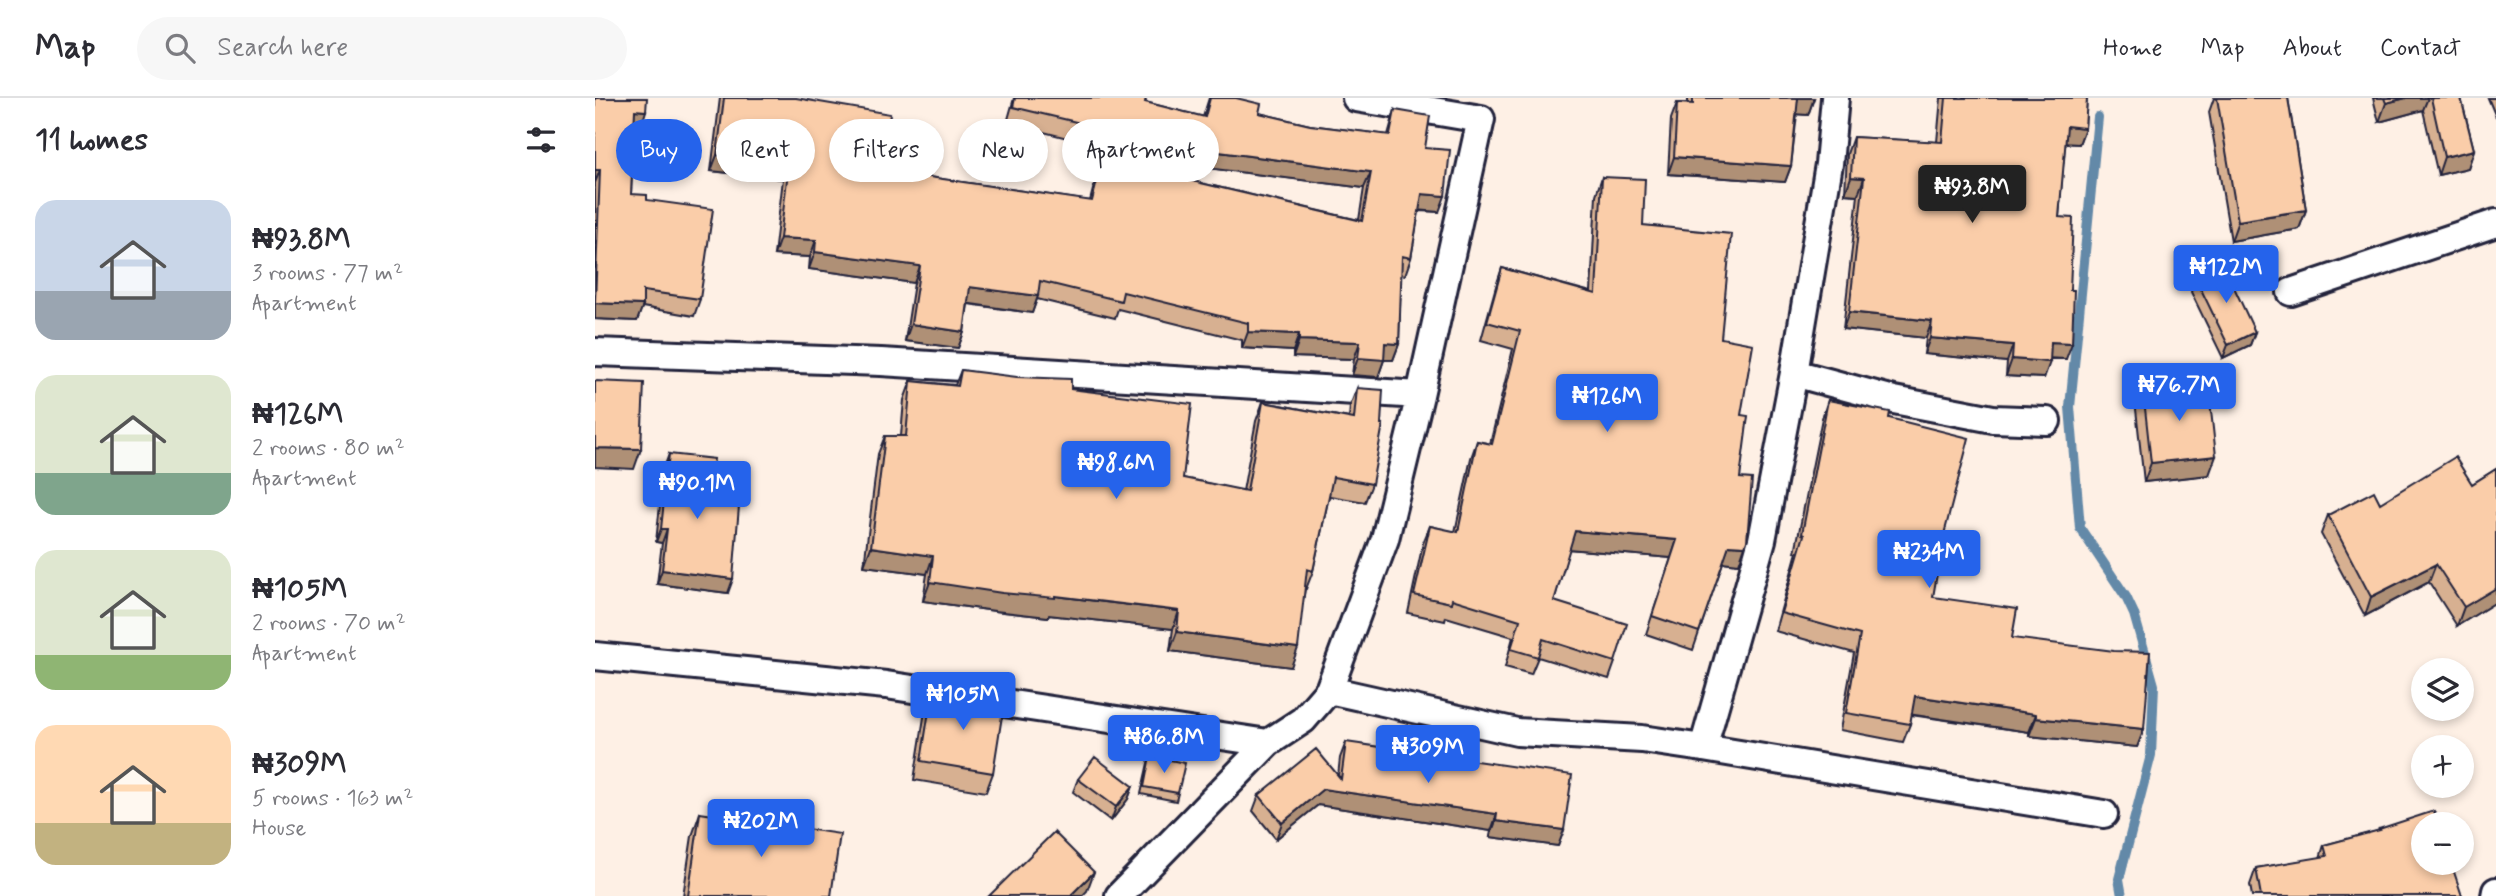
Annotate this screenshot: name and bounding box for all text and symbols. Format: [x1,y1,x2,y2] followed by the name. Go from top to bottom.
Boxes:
[137,17,627,80] search box
[35,26,95,70] text: Map
[161,29,199,67] icon: search
[217,31,348,65] text: Search here
[2103,33,2163,64] text: Home
[2201,33,2245,64] text: Map
[2283,33,2342,64] text: About
[2380,33,2461,64] text: Contact
[616,119,702,182] chip: Buy
[716,119,815,182] chip: Rent
[829,119,944,182] chip: Filters
[958,119,1048,182] chip: New
[1062,119,1219,182] chip: Apartment
[35,121,148,160] text: 11 homes
[522,121,560,159] icon: filters
[1915,166,2029,225] pin: ₦93.8M
[1934,173,2010,203] text: ₦93.8M
[252,220,351,259] text: ₦93.8M
[91,228,175,312] icon: home
[2177,246,2275,305] pin: ₦122M
[2190,253,2262,283] text: ₦122M
[252,259,403,289] text: 3 rooms · 77 m²
[252,289,357,319] text: Apartment
[2122,364,2236,423] pin: ₦76.7M
[2138,371,2220,401] text: ₦76.7M
[1558,374,1656,434] pin: ₦126M
[1572,382,1642,412] text: ₦126M
[252,395,343,434] text: ₦126M
[91,403,175,487] icon: home
[252,434,405,464] text: 2 rooms · 80 m²
[1059,442,1173,501] pin: ₦98.6M
[1077,449,1155,479] text: ₦98.6M
[640,462,754,521] pin: ₦90.1M
[252,464,357,494] text: Apartment
[659,469,735,499] text: ₦90.1M
[1880,531,1978,590] pin: ₦234M
[1893,538,1965,568] text: ₦234M
[252,570,347,609] text: ₦105M
[91,578,175,662] icon: home
[252,609,406,639] text: 2 rooms · 70 m²
[252,639,357,669] text: Apartment
[2411,658,2474,875] map controls
[2411,658,2474,721] button: layers
[914,672,1012,732] pin: ₦105M
[926,680,1000,710] text: ₦105M
[1107,716,1221,775] pin: ₦86.8M
[1124,723,1204,753] text: ₦86.8M
[1379,726,1477,785] pin: ₦309M
[1392,733,1464,763] text: ₦309M
[2411,735,2474,798] button: +
[252,745,346,784] text: ₦309M
[91,753,175,837] icon: home
[252,784,414,814] text: 5 rooms · 163 m²
[712,800,810,859] pin: ₦202M
[724,807,798,837] text: ₦202M
[2411,812,2474,875] button: −
[252,814,306,844] text: House

